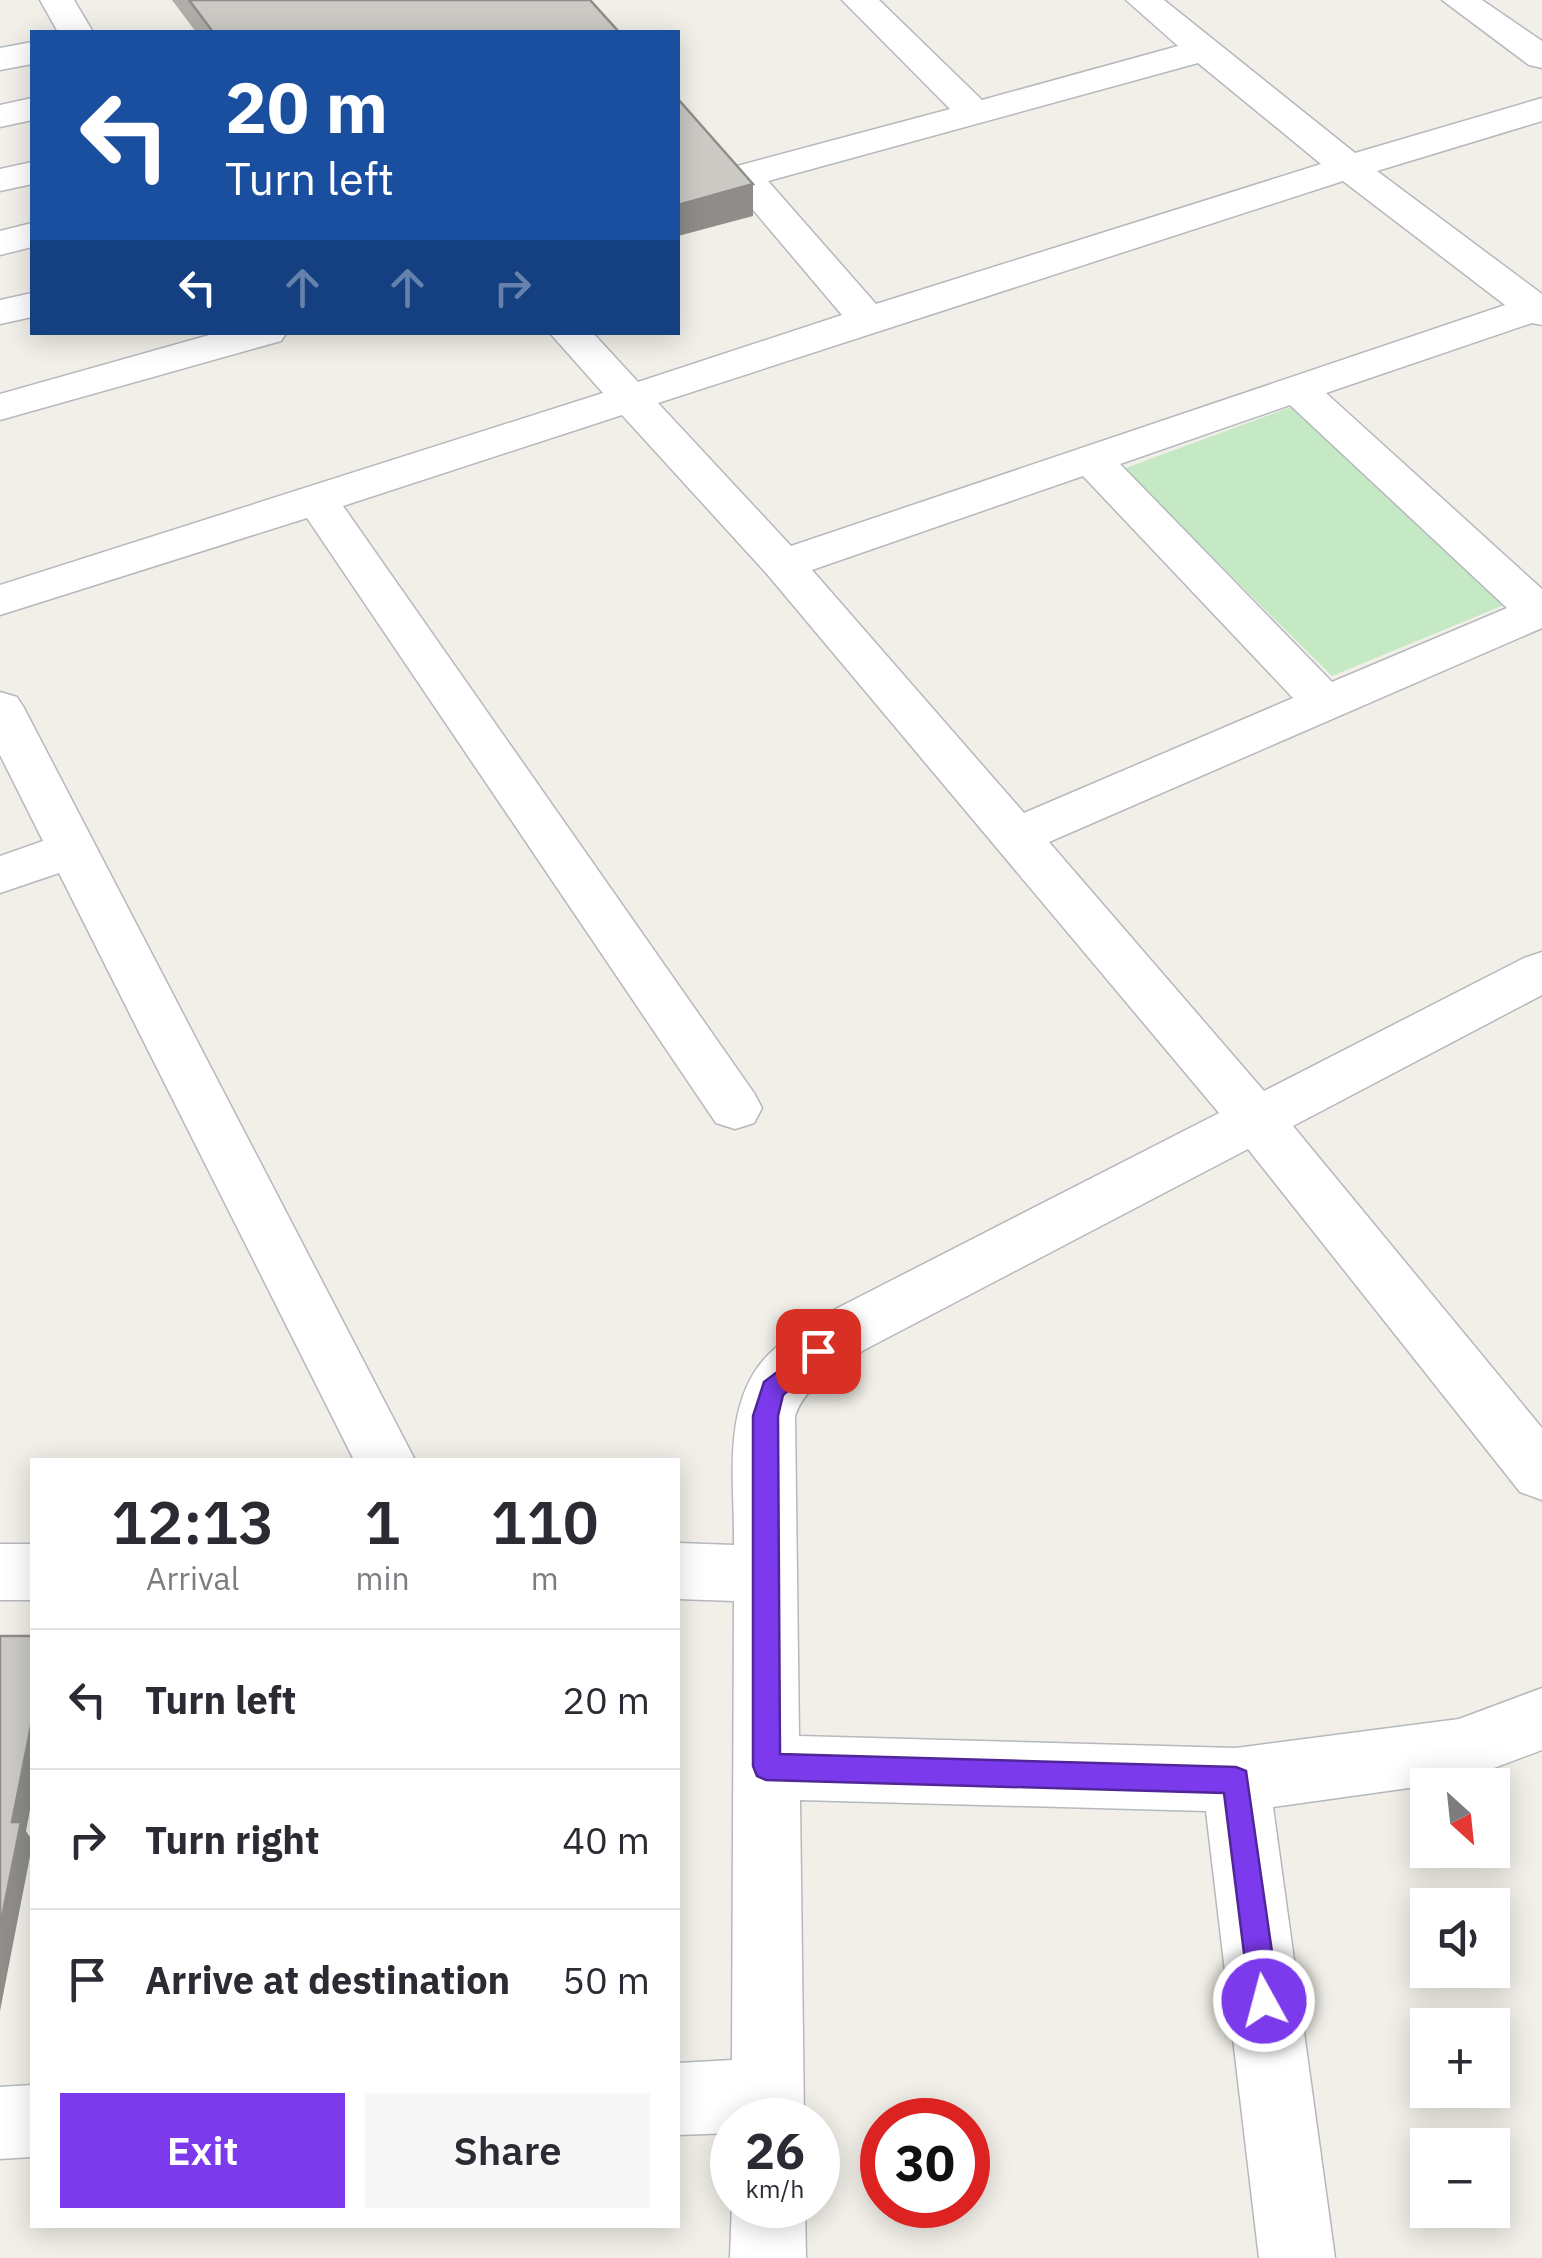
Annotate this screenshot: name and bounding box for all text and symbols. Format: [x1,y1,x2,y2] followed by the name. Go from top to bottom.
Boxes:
[225,61,388,152] text: 20 m
[60,70,190,200] icon: left
[225,149,394,207] text: Turn left
[170,260,225,315] icon: left
[275,260,330,315] icon: ahead
[380,260,435,315] icon: ahead
[485,260,540,315] icon: right
[776,1309,861,1394] pin
[791,1324,846,1379] icon: arrive
[111,1482,274,1561] text: 12:13
[365,1482,401,1561] text: 1
[491,1482,599,1561] text: 110
[146,1557,239,1599] text: Arrival
[355,1557,410,1599] text: min
[531,1557,559,1599] text: m
[60,1672,115,1727] icon: left
[145,1675,296,1724] text: Turn left
[562,1675,650,1724] text: 20 m
[1410,1768,1510,1868] north arrow
[1410,1768,1510,2228] map controls
[60,1812,115,1867] icon: right
[145,1815,320,1864] text: Turn right
[562,1815,650,1864] text: 40 m
[1410,1888,1510,1988] button: sound
[1212,1949,1316,2053] position arrow
[60,1952,115,2007] icon: arrive
[145,1955,510,2004] text: Arrive at destination
[562,1955,650,2004] text: 50 m
[1410,2008,1510,2108] button: +
[60,2093,345,2208] button: Exit
[365,2093,650,2208] button: Share
[860,2098,990,2228] speed limit sign: 30
[745,2118,805,2183] text: 26
[1410,2128,1510,2228] button: −
[746,2172,804,2205] text: km/h

